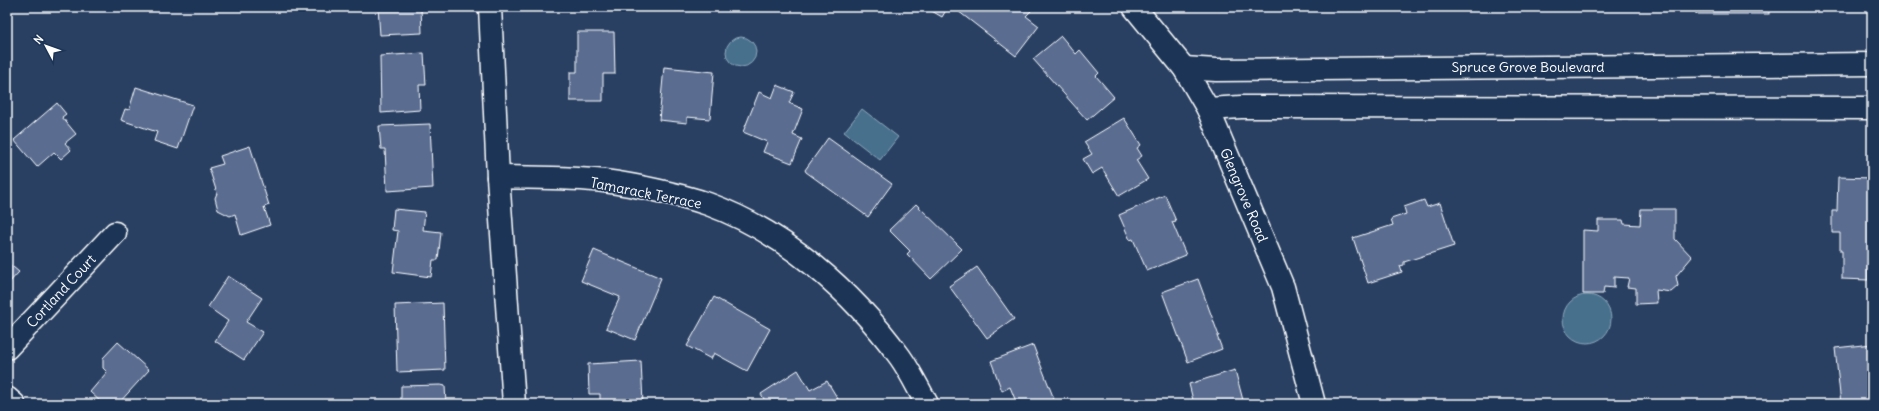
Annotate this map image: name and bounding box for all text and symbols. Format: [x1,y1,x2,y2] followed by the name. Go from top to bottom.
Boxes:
[26,26,66,66] north arrow
[31,32,46,47] text: N
[1452,58,1604,76] street label: Spruce Grove Boulevard
[1216,145,1272,245] street label: Glengrove Road
[589,173,703,213] street label: Tamarack Terrace
[22,250,100,331] street label: Cortland Court

